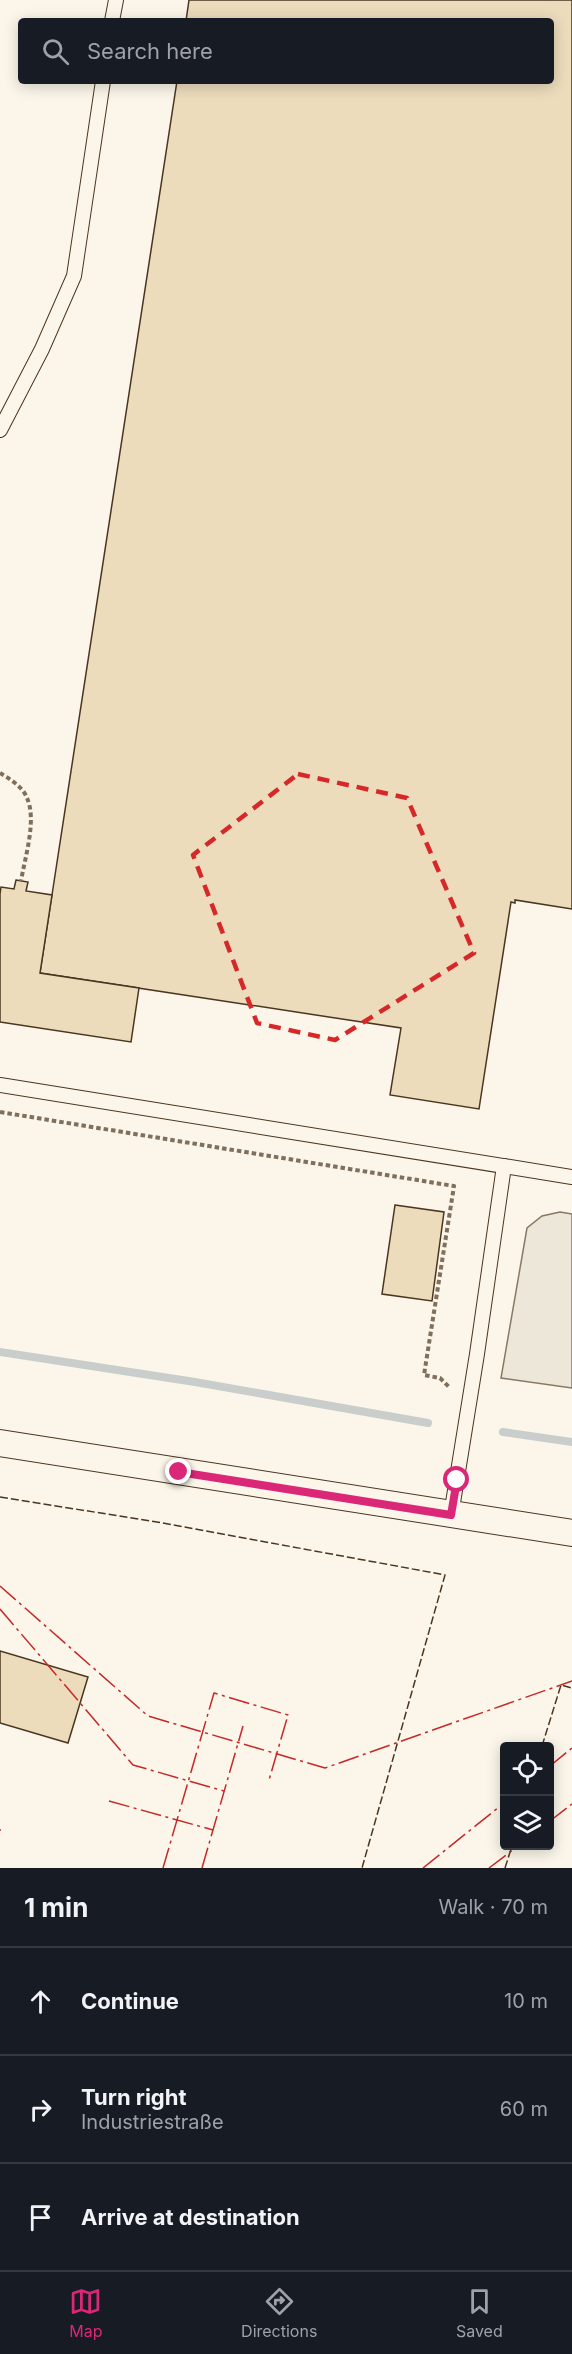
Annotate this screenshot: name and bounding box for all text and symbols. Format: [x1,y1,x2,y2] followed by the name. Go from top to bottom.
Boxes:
[18,18,554,84] search box
[39,35,72,68] icon: search
[87,38,213,64] text: Search here
[165,1458,191,1484] route end
[443,1466,469,1492] route start
[500,1742,554,1850] map controls
[500,1742,554,1796] button: locate
[500,1796,554,1850] button: layers
[24,1892,88,1923] text: 1 min
[438,1895,548,1919] text: Walk · 70 m
[24,1985,57,2018] icon: ahead
[81,1988,179,2014] text: Continue
[504,1989,548,2013] text: 10 m
[81,2084,187,2110] text: Turn right
[24,2093,57,2126] icon: right
[500,2097,548,2121] text: 60 m
[81,2110,224,2134] text: Industriestraße
[24,2201,57,2234] icon: arrive
[81,2204,300,2230] text: Arrive at destination
[69,2285,103,2341] tab: Map
[241,2285,317,2341] tab: Directions
[456,2285,503,2341] tab: Saved

